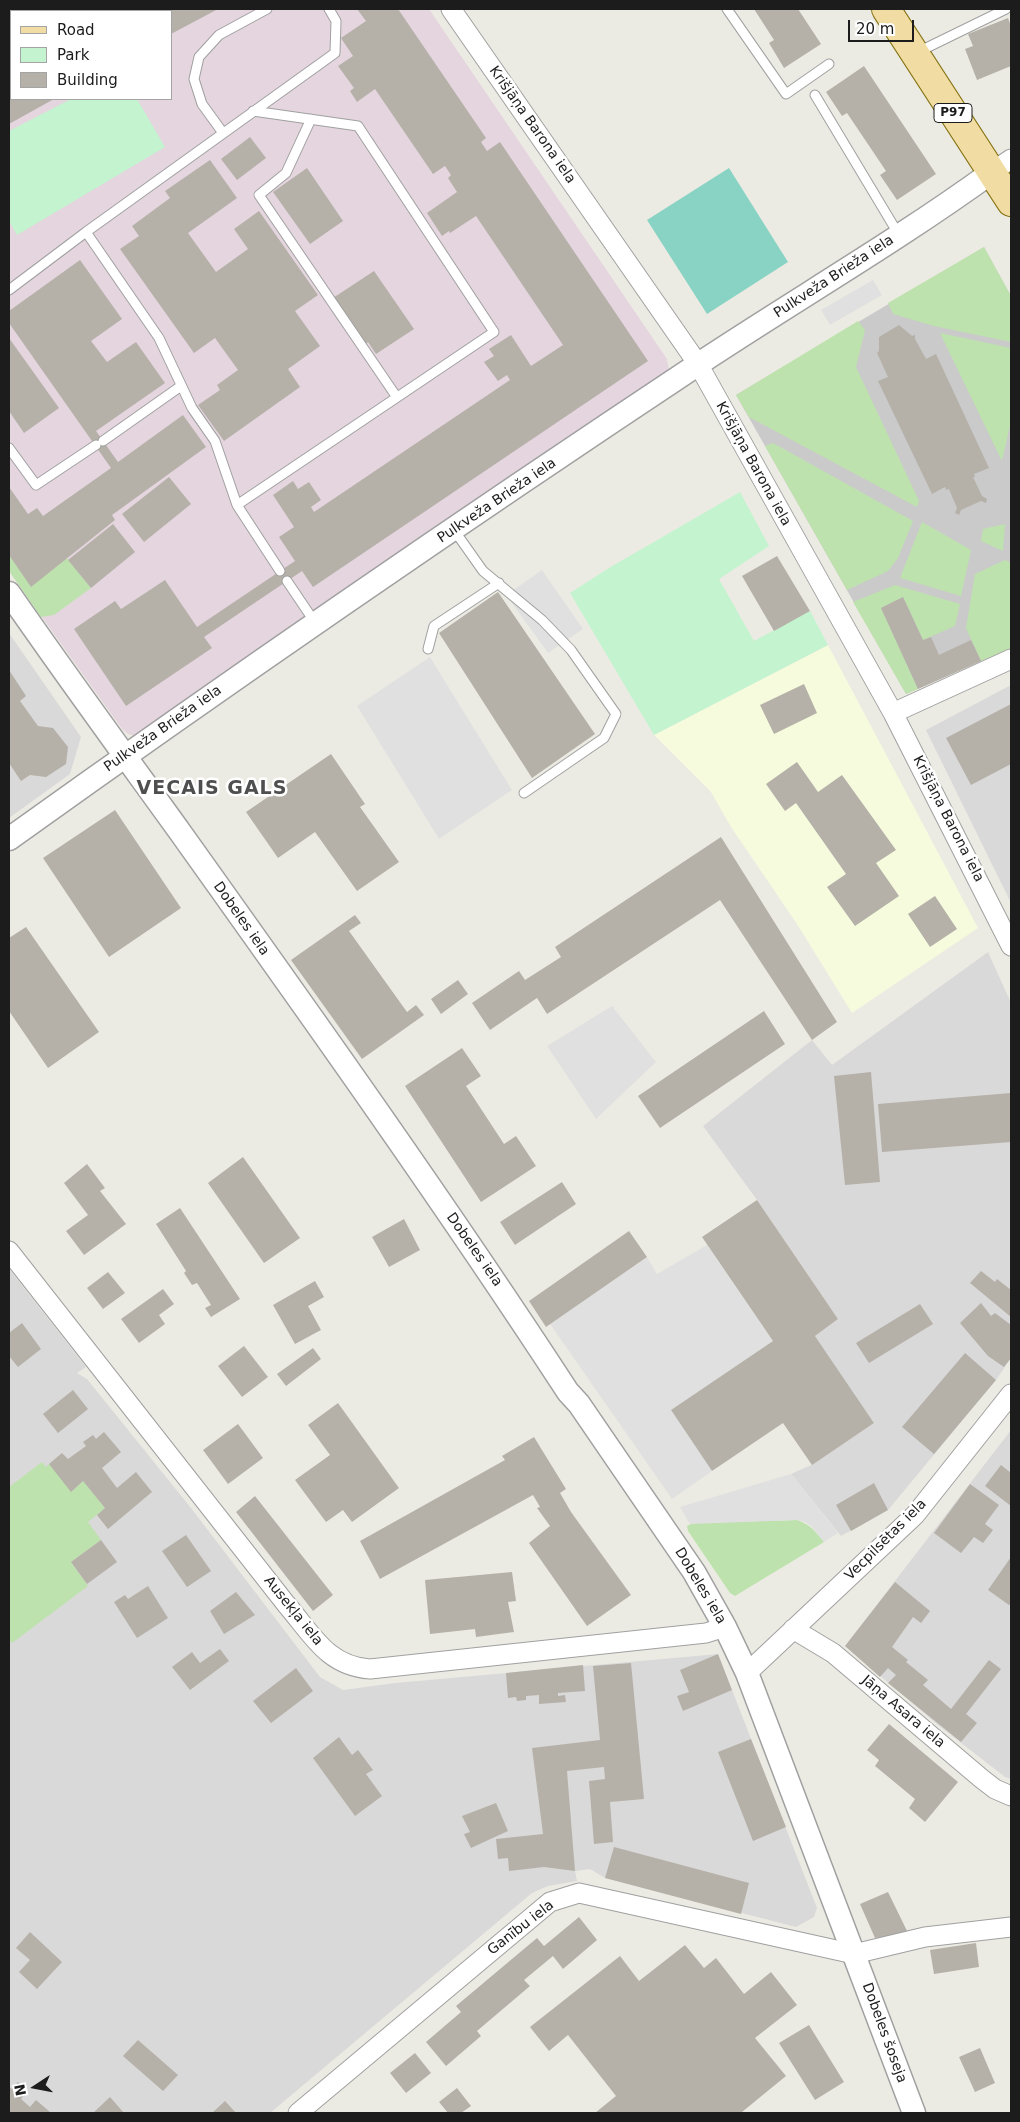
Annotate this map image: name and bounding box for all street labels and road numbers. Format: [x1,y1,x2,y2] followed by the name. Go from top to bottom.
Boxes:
[485,63,579,187] street label: Krišjāņa Barona iela
[934,104,972,122] road number: P97
[771,232,897,322] street label: Pulkveža Brieža iela
[712,399,794,529] street label: Krišjāņa Barona iela
[434,455,560,547] street label: Pulkveža Brieža iela
[101,682,225,776] street label: Pulkveža Brieža iela
[909,753,987,885] street label: Krišjāņa Barona iela
[209,879,273,959] street label: Dobeles iela
[442,1210,506,1290] street label: Dobeles iela
[842,1496,930,1584] street label: Vecpilsētas iela
[671,1545,729,1627] street label: Dobeles iela
[260,1573,326,1649] street label: Ausekļa iela
[858,1672,948,1752] street label: Jāņa Asara iela
[485,1897,557,1959] street label: Ganību iela
[858,1981,910,2085] street label: Dobeles šoseja

